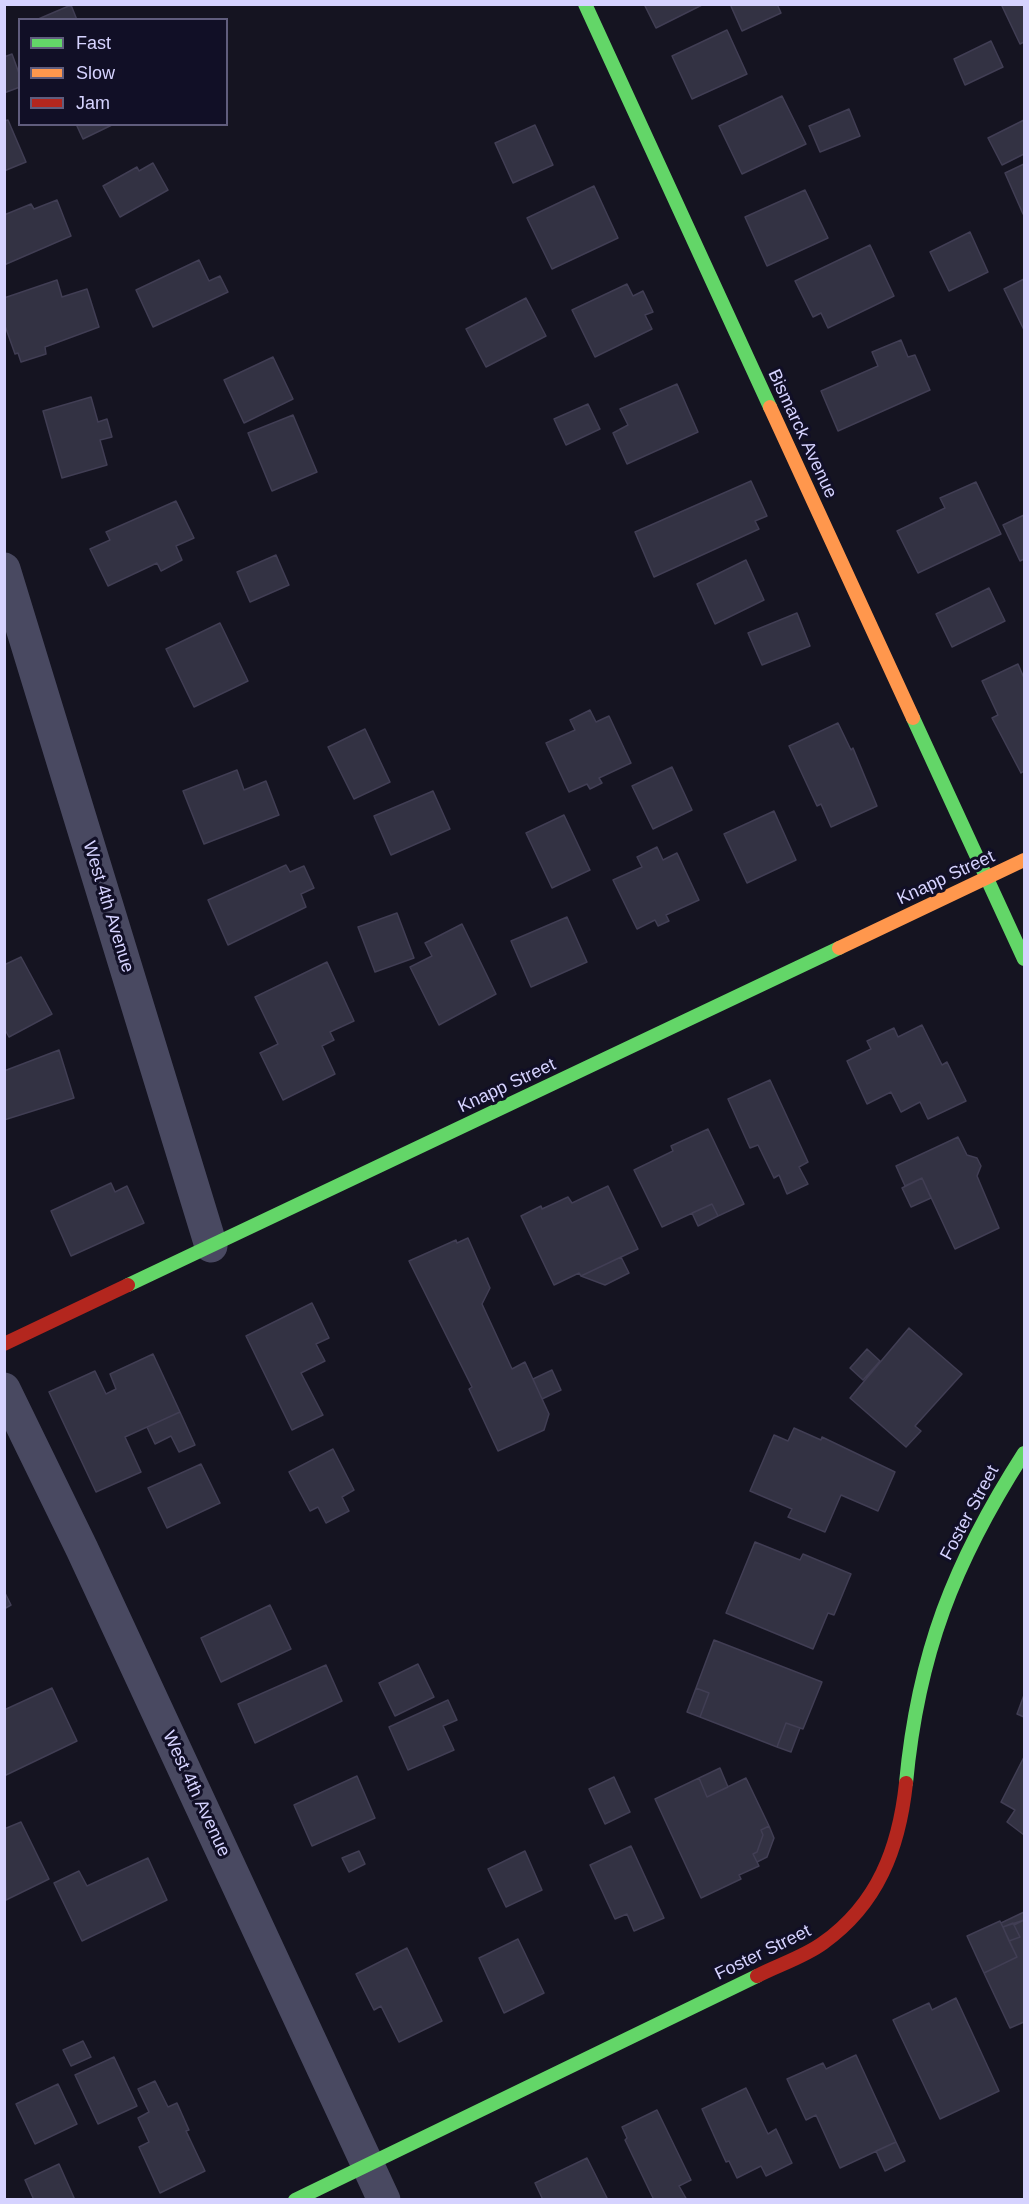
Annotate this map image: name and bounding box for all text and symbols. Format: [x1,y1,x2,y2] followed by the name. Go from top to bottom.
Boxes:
[18,18,228,126] legend
[76,33,111,53] text: Fast
[76,63,115,83] text: Slow
[76,93,110,113] text: Jam
[763,366,841,502] street label: Bismarck Avenue
[78,839,138,975] street label: West 4th Avenue
[894,846,998,910] street label: Knapp Street
[455,1054,559,1118] street label: Knapp Street
[936,1462,1004,1564] street label: Foster Street
[157,1728,235,1860] street label: West 4th Avenue
[712,1920,814,1986] street label: Foster Street

